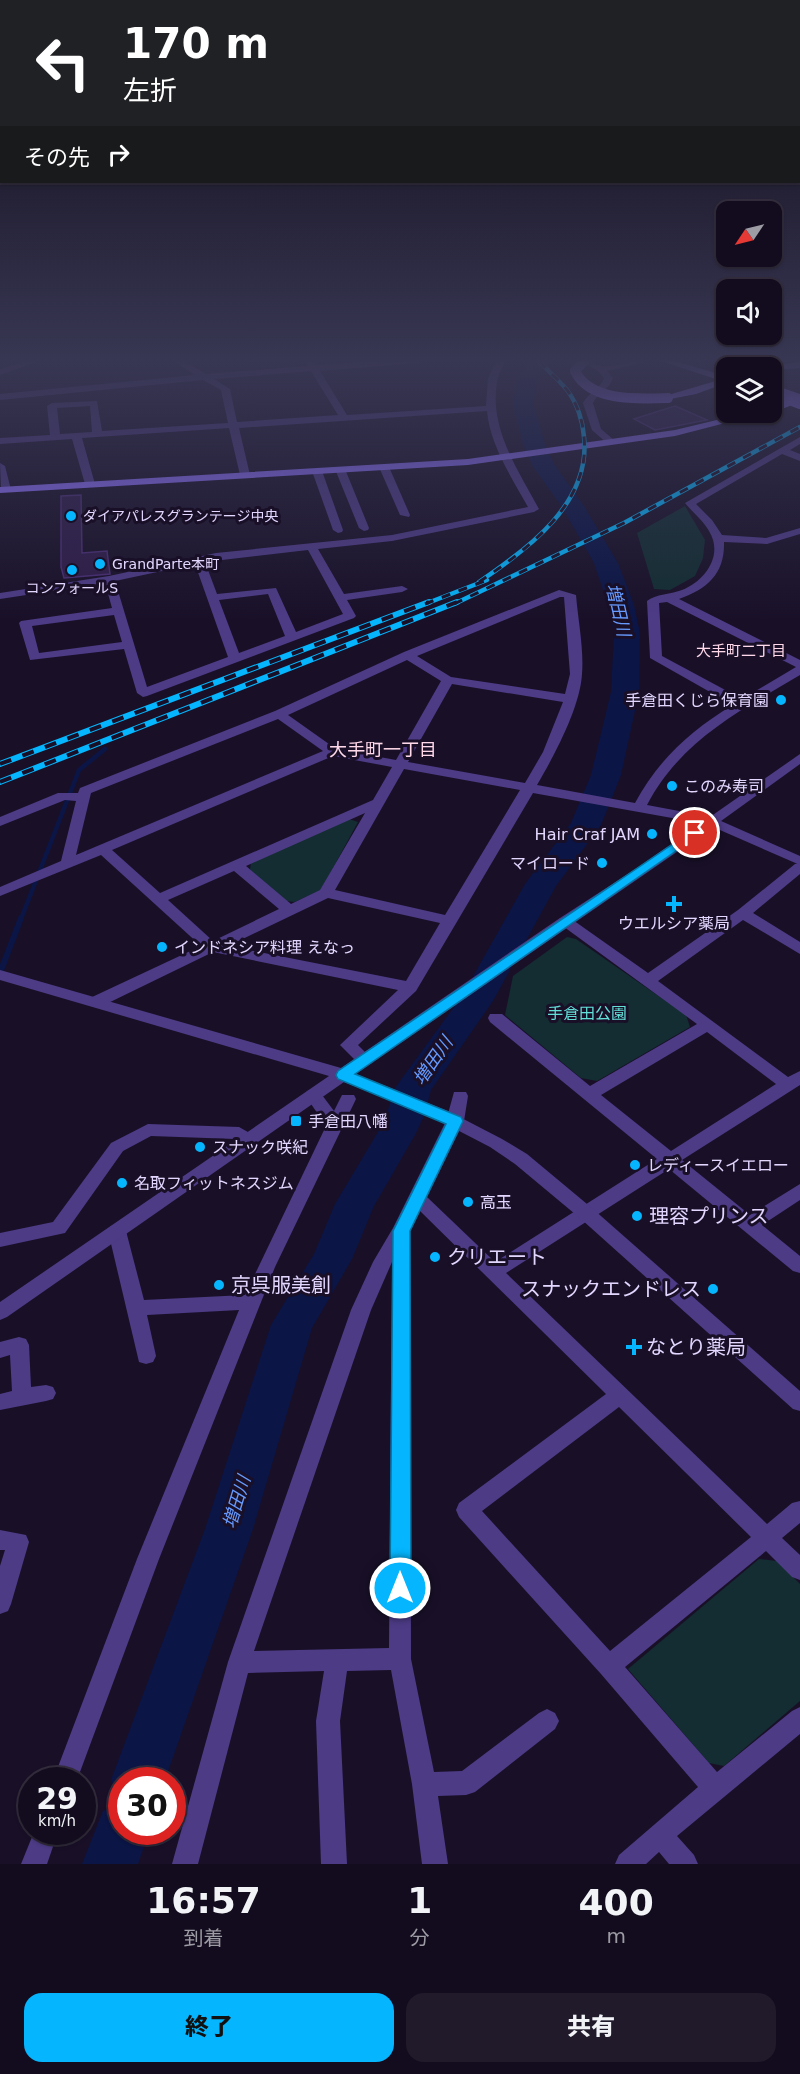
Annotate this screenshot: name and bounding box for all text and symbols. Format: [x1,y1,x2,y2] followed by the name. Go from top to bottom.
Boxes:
[123,19,269,68] text: 170 m
[24,24,102,102] icon: left
[123,75,177,106] text: 左折
[102,138,135,171] icon: right
[24,145,90,170] text: その先
[716,201,782,267] north arrow
[716,201,782,423] map controls
[716,279,782,345] button: sound
[716,357,782,423] button: layers
[83,508,278,524] place label: ダイアパレスグランテージ中央
[64,509,78,523] marker: ダイアパレスグランテージ中央
[112,556,219,572] place label: GrandParte本町
[93,557,107,571] marker: GrandParte本町
[65,563,79,577] marker: コンフォールS
[26,580,118,596] place label: コンフォールS
[602,581,635,641] water label: 増田川
[696,642,786,660] district label: 大手町二丁目
[625,691,769,710] place label: 手倉田くじら保育園
[774,693,788,707] marker: 手倉田くじら保育園
[329,739,437,760] district label: 大手町一丁目
[684,777,764,796] place label: このみ寿司
[665,779,679,793] marker: このみ寿司
[669,807,720,858] pin
[678,816,711,849] icon: arrive
[535,825,640,844] place label: Hair Craf JAM
[645,827,659,841] marker: Hair Craf JAM
[510,854,590,873] place label: マイロード
[595,856,609,870] marker: マイロード
[667,897,681,911] marker: ウエルシア薬局
[618,914,730,933] place label: ウエルシア薬局
[174,938,355,957] place label: インドネシア料理 えなっ
[155,940,169,954] marker: インドネシア料理 えなっ
[547,1004,627,1023] park label: 手倉田公園
[409,1031,458,1089] water label: 増田川
[308,1112,388,1131] place label: 手倉田八幡
[289,1114,303,1128] marker: 手倉田八幡
[212,1138,308,1157] place label: スナック咲紀
[193,1140,207,1154] marker: スナック咲紀
[647,1156,789,1175] place label: レディースイエロー
[628,1158,642,1172] marker: レディースイエロー
[134,1174,294,1193] place label: 名取フィットネスジム
[115,1176,129,1190] marker: 名取フィットネスジム
[480,1193,512,1212] place label: 高玉
[461,1195,475,1209] marker: 高玉
[649,1204,769,1228] place label: 理容プリンス
[630,1209,644,1223] marker: 理容プリンス
[447,1245,547,1269] place label: クリエート
[428,1250,442,1264] marker: クリエート
[231,1273,331,1297] place label: 京呉服美創
[521,1277,701,1301] place label: スナックエンドレス
[212,1278,226,1292] marker: 京呉服美創
[706,1282,720,1296] marker: スナックエンドレス
[646,1335,746,1359] place label: なとり薬局
[627,1340,641,1354] marker: なとり薬局
[219,1471,255,1531] water label: 増田川
[368,1556,432,1620] position arrow
[108,1767,186,1845] speed limit sign: 30
[36,1781,78,1816] text: 29
[38,1812,76,1830] text: km/h
[146,1880,261,1921] text: 16:57
[407,1880,432,1921] text: 1
[579,1882,654,1923] text: 400
[606,1924,626,1948] text: m
[184,1926,224,1950] text: 到着
[410,1926,430,1950] text: 分
[24,1993,394,2062] button: 終了
[406,1993,776,2062] button: 共有

